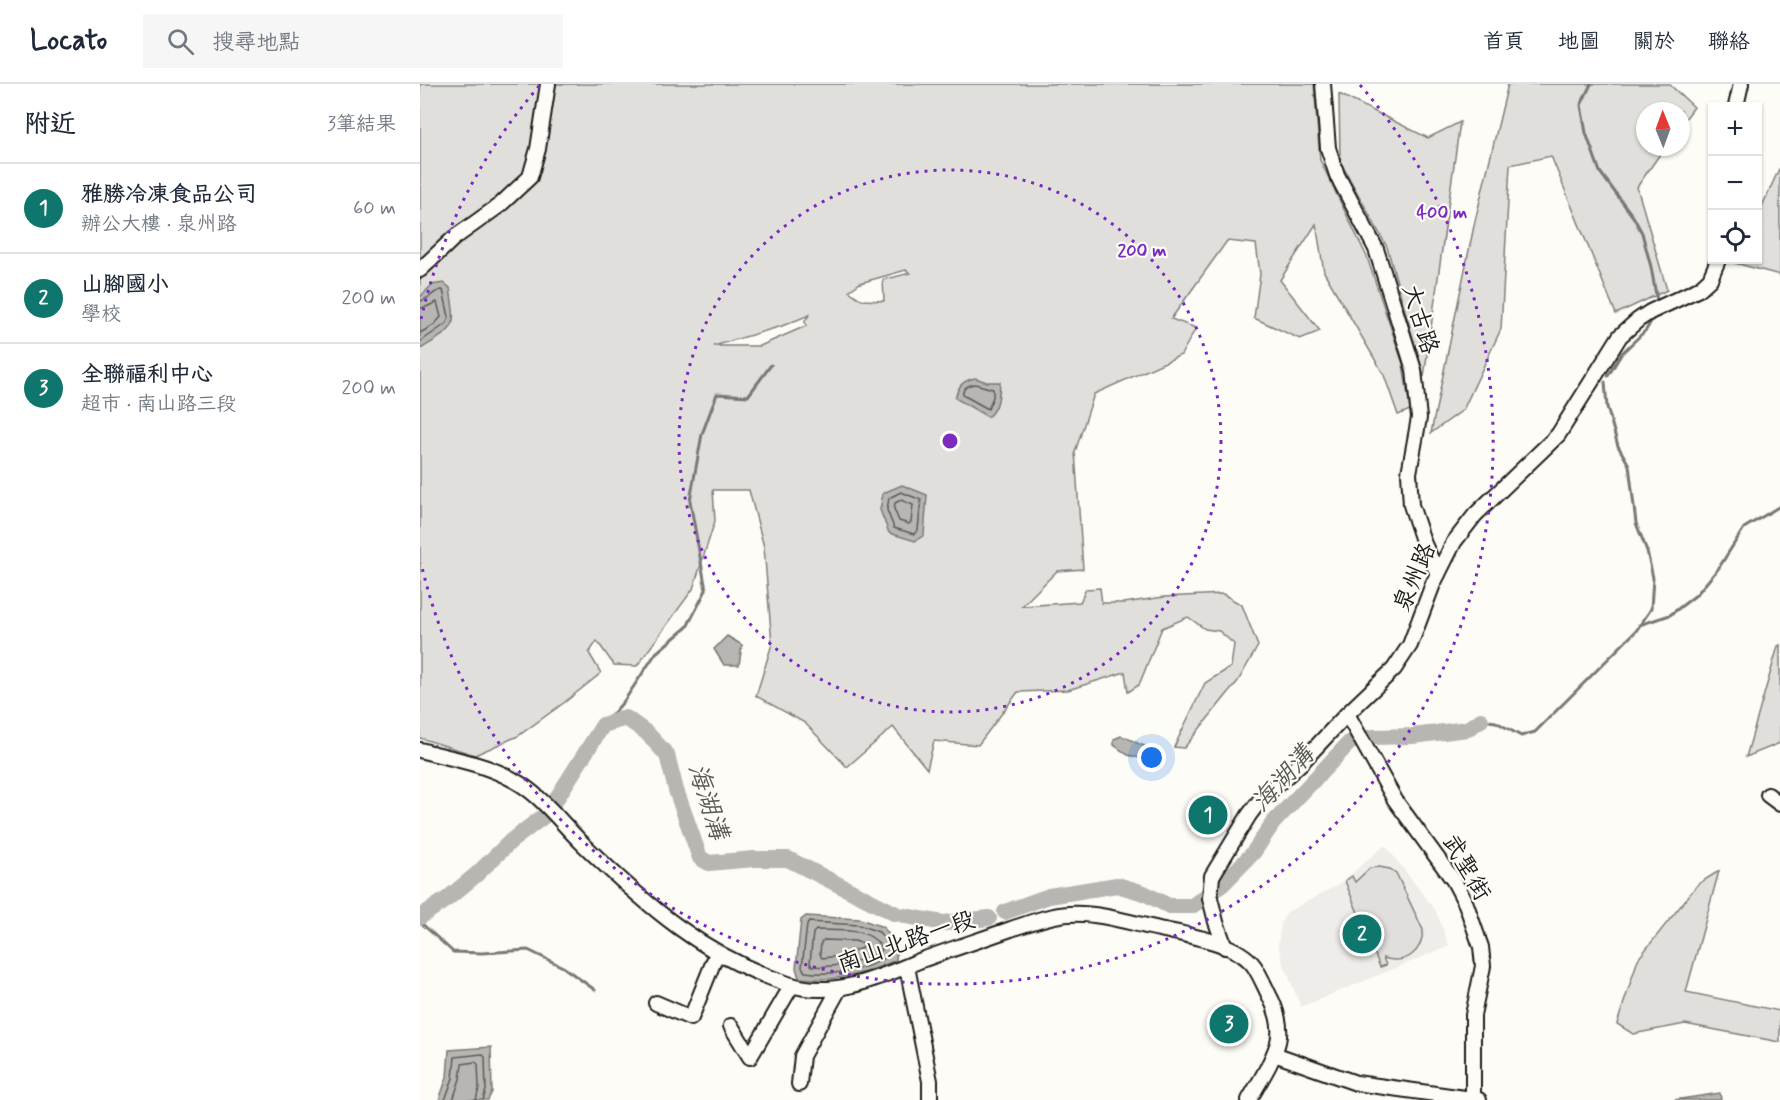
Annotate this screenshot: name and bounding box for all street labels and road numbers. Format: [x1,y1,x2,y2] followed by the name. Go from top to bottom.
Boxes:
[1394,280,1445,358] street label: 大古路
[1387,538,1444,617] street label: 泉州路
[1434,829,1497,907] street label: 武聖街
[833,904,980,981] street label: 南山北路一段

